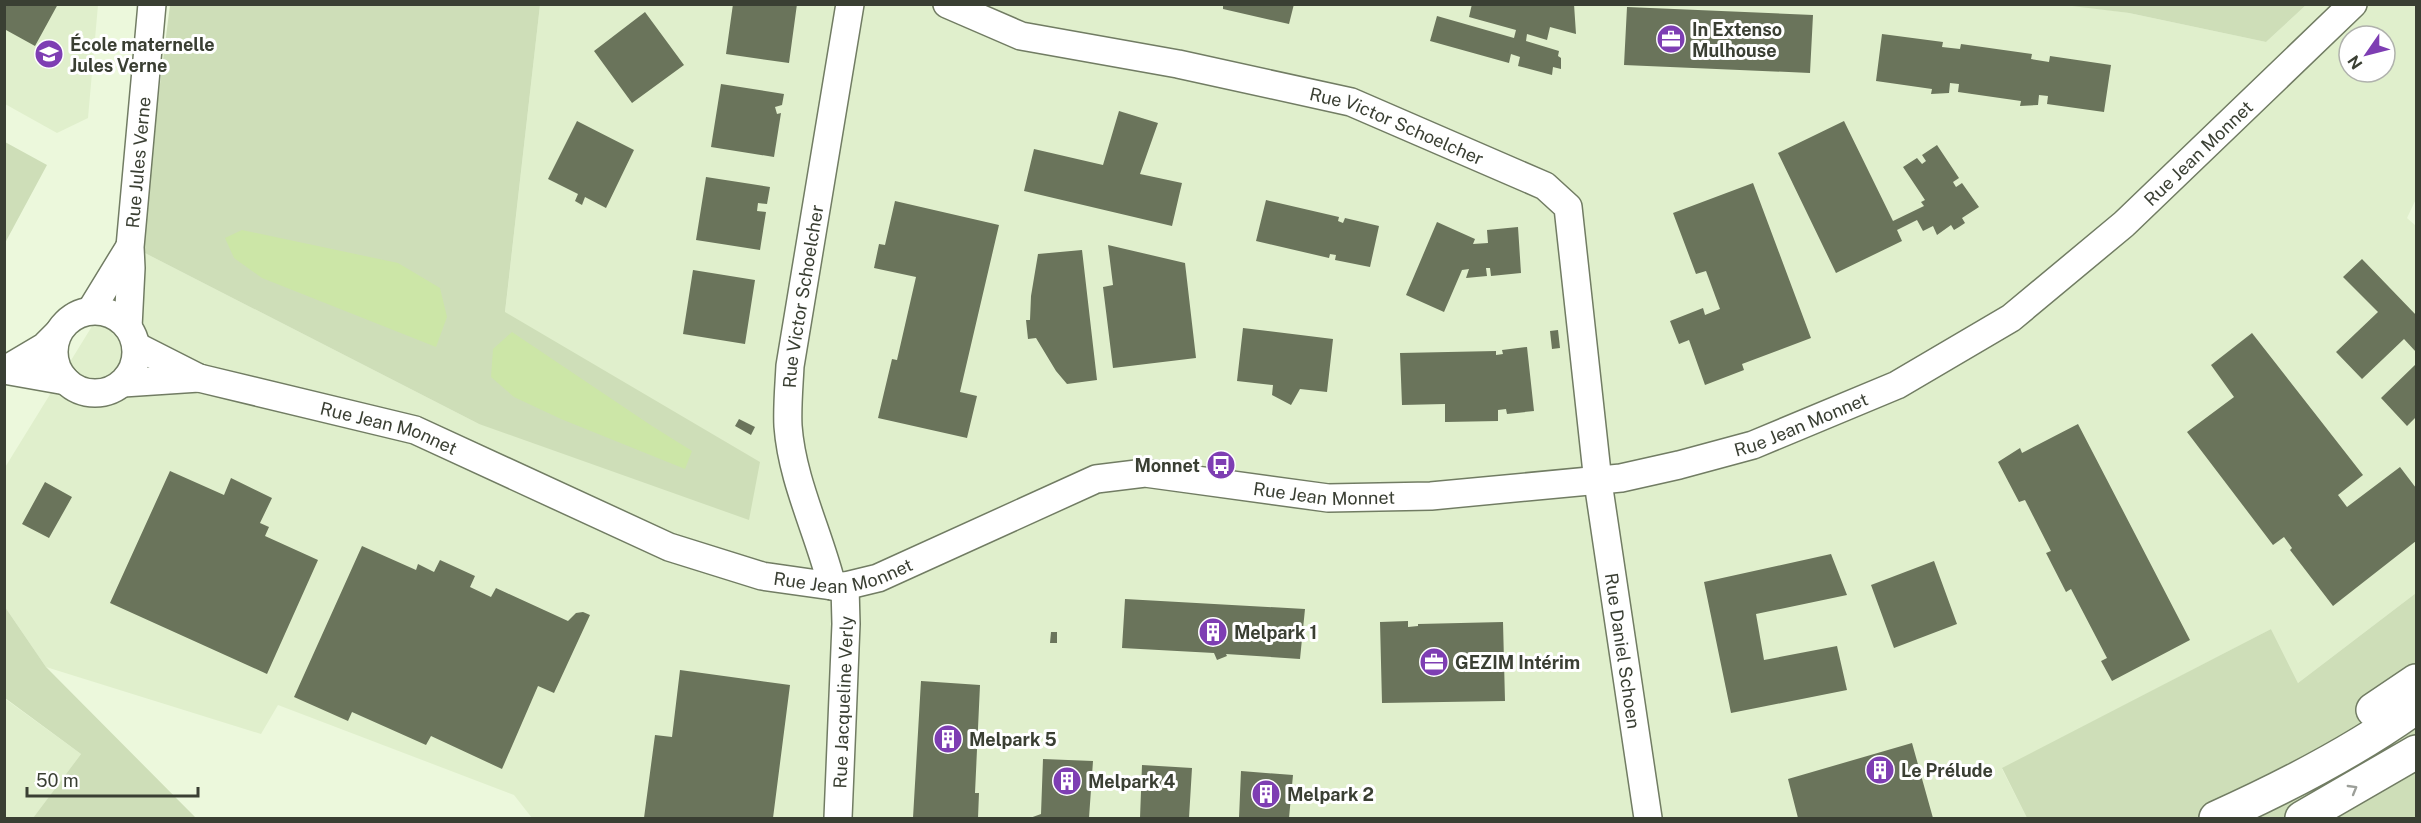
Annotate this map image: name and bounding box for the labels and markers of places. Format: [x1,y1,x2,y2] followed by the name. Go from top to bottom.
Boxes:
[1692,19,1782,61] place label: In Extenso Mulhouse
[1655,23,1687,55] office icon: In Extenso Mulhouse
[70,33,215,76] place label: École maternelle Jules Verne
[33,38,65,70] school or university icon: École maternelle Jules Verne
[1205,449,1237,481] bus stop icon: Monnet
[1134,455,1200,476] place label: Monnet
[1197,616,1229,648] building icon: Melpark 1
[1234,622,1317,643] place label: Melpark 1
[1418,646,1450,678] office icon: GEZIM Intérim
[1455,652,1580,673] place label: GEZIM Intérim
[932,723,964,755] building icon: Melpark 5
[969,729,1057,750] place label: Melpark 5
[1864,754,1896,786] building icon: Le Prélude
[1901,760,1993,781] place label: Le Prélude
[1051,765,1083,797] building icon: Melpark 4
[1088,771,1175,792] place label: Melpark 4
[1250,778,1282,810] building icon: Melpark 2
[1287,784,1374,805] place label: Melpark 2

